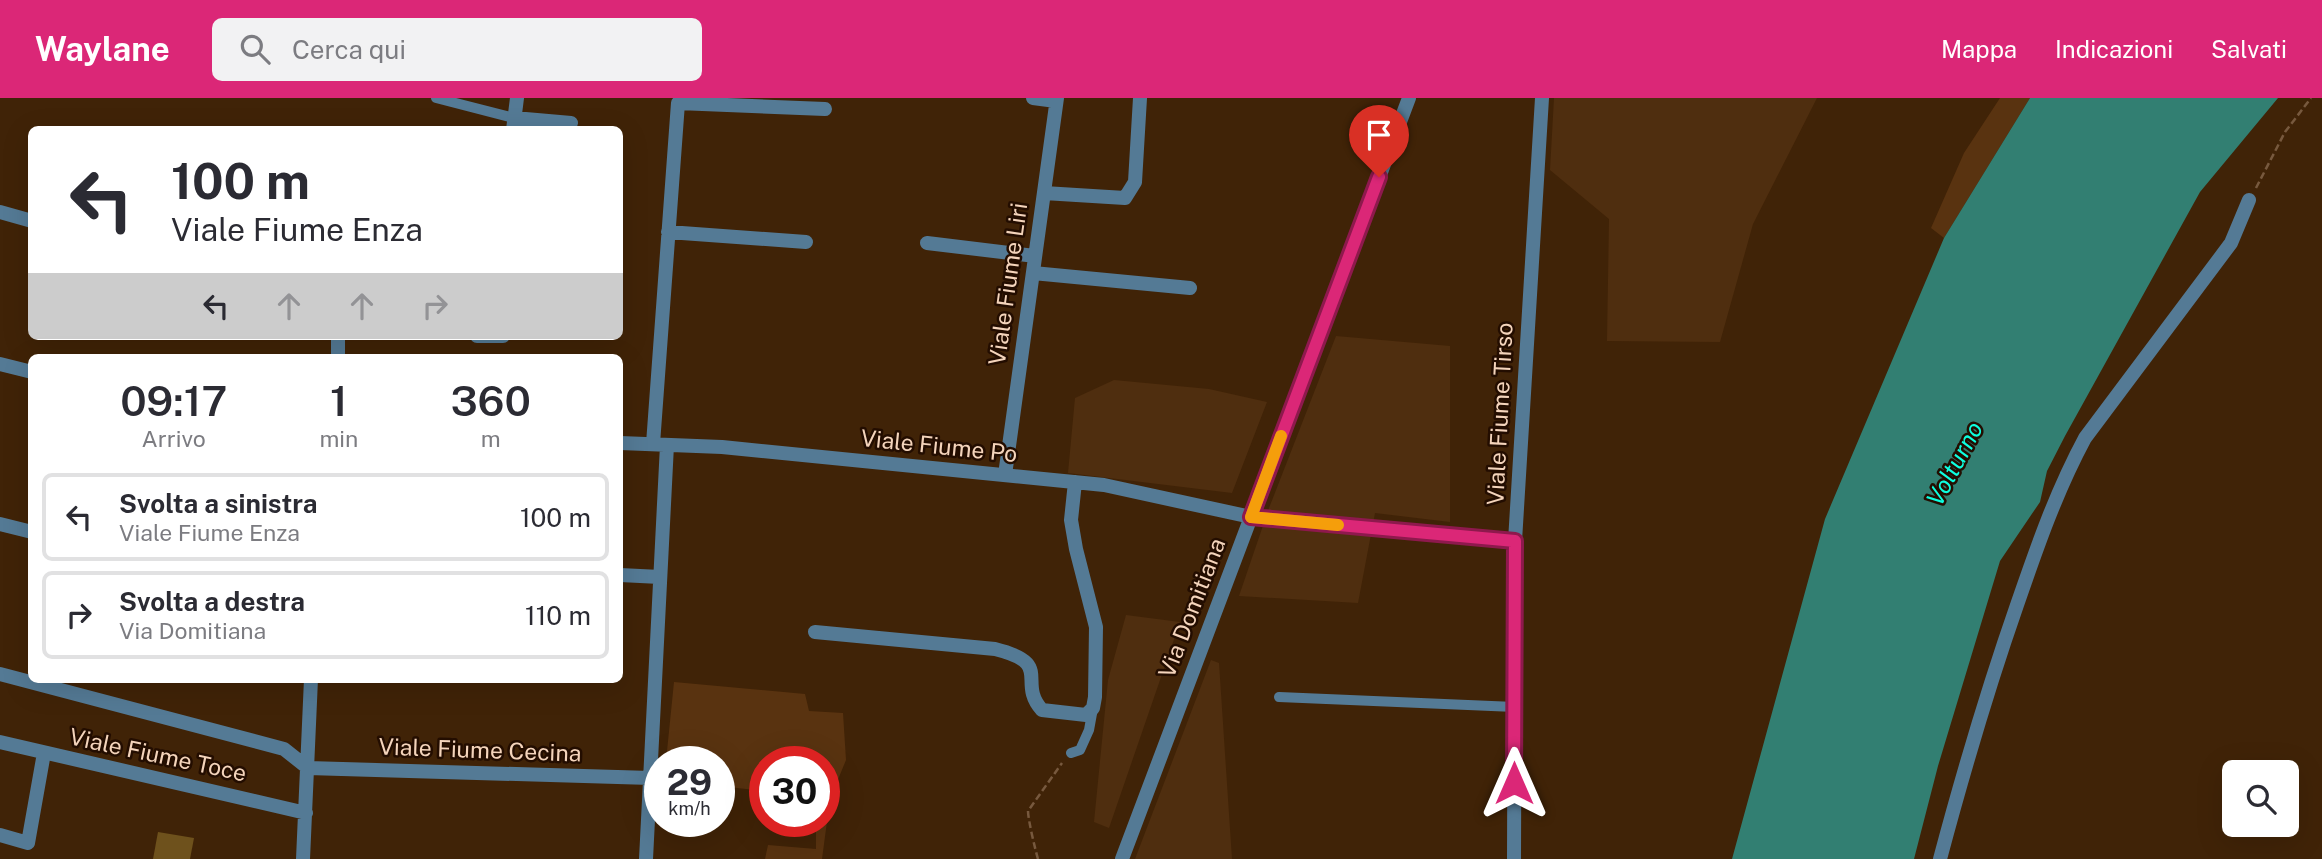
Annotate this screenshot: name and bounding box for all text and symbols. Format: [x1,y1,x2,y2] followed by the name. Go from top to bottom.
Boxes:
[212,18,702,81] search box
[35,30,170,68] text: Waylane
[236,30,274,68] icon: search
[292,34,406,65] text: Cerca qui
[1941,35,2017,63] text: Mappa
[2055,35,2173,63] text: Indicazioni
[2211,35,2287,63] text: Salvati
[1349,105,1409,177] pin
[1360,116,1398,154] icon: arrive
[171,152,310,210] text: 100 m
[56,154,147,245] icon: left
[983,201,1032,367] street label: Viale Fiume Liri
[171,211,423,248] text: Viale Fiume Enza
[197,287,235,325] icon: left
[270,287,308,325] icon: ahead
[343,287,381,325] icon: ahead
[416,287,454,325] icon: right
[1481,322,1518,506] street label: Viale Fiume Tirso
[120,376,227,425] text: 09:17
[330,376,348,425] text: 1
[451,376,531,425] text: 360
[1920,417,1988,510] water label: Volturno
[859,424,1019,467] street label: Viale Fiume Po
[141,425,206,452] text: Arrivo
[319,425,358,452] text: min
[481,425,501,452] text: m
[119,488,317,519] text: Svolta a sinistra
[60,498,98,536] icon: left
[520,502,591,533] text: 100 m
[119,519,300,546] text: Viale Fiume Enza
[1153,534,1231,681] street label: Via Domitiana
[119,586,305,617] text: Svolta a destra
[60,596,98,634] icon: right
[525,600,591,631] text: 110 m
[119,617,266,644] text: Via Domitiana
[67,723,249,786] street label: Viale Fiume Toce
[378,732,582,767] street label: Viale Fiume Cecina
[749,746,840,837] speed limit sign: 30
[1477,746,1551,820] position arrow
[2222,760,2299,837] map controls
[2222,760,2299,837] button: search
[667,762,712,803] text: 29
[668,798,711,819] text: km/h

